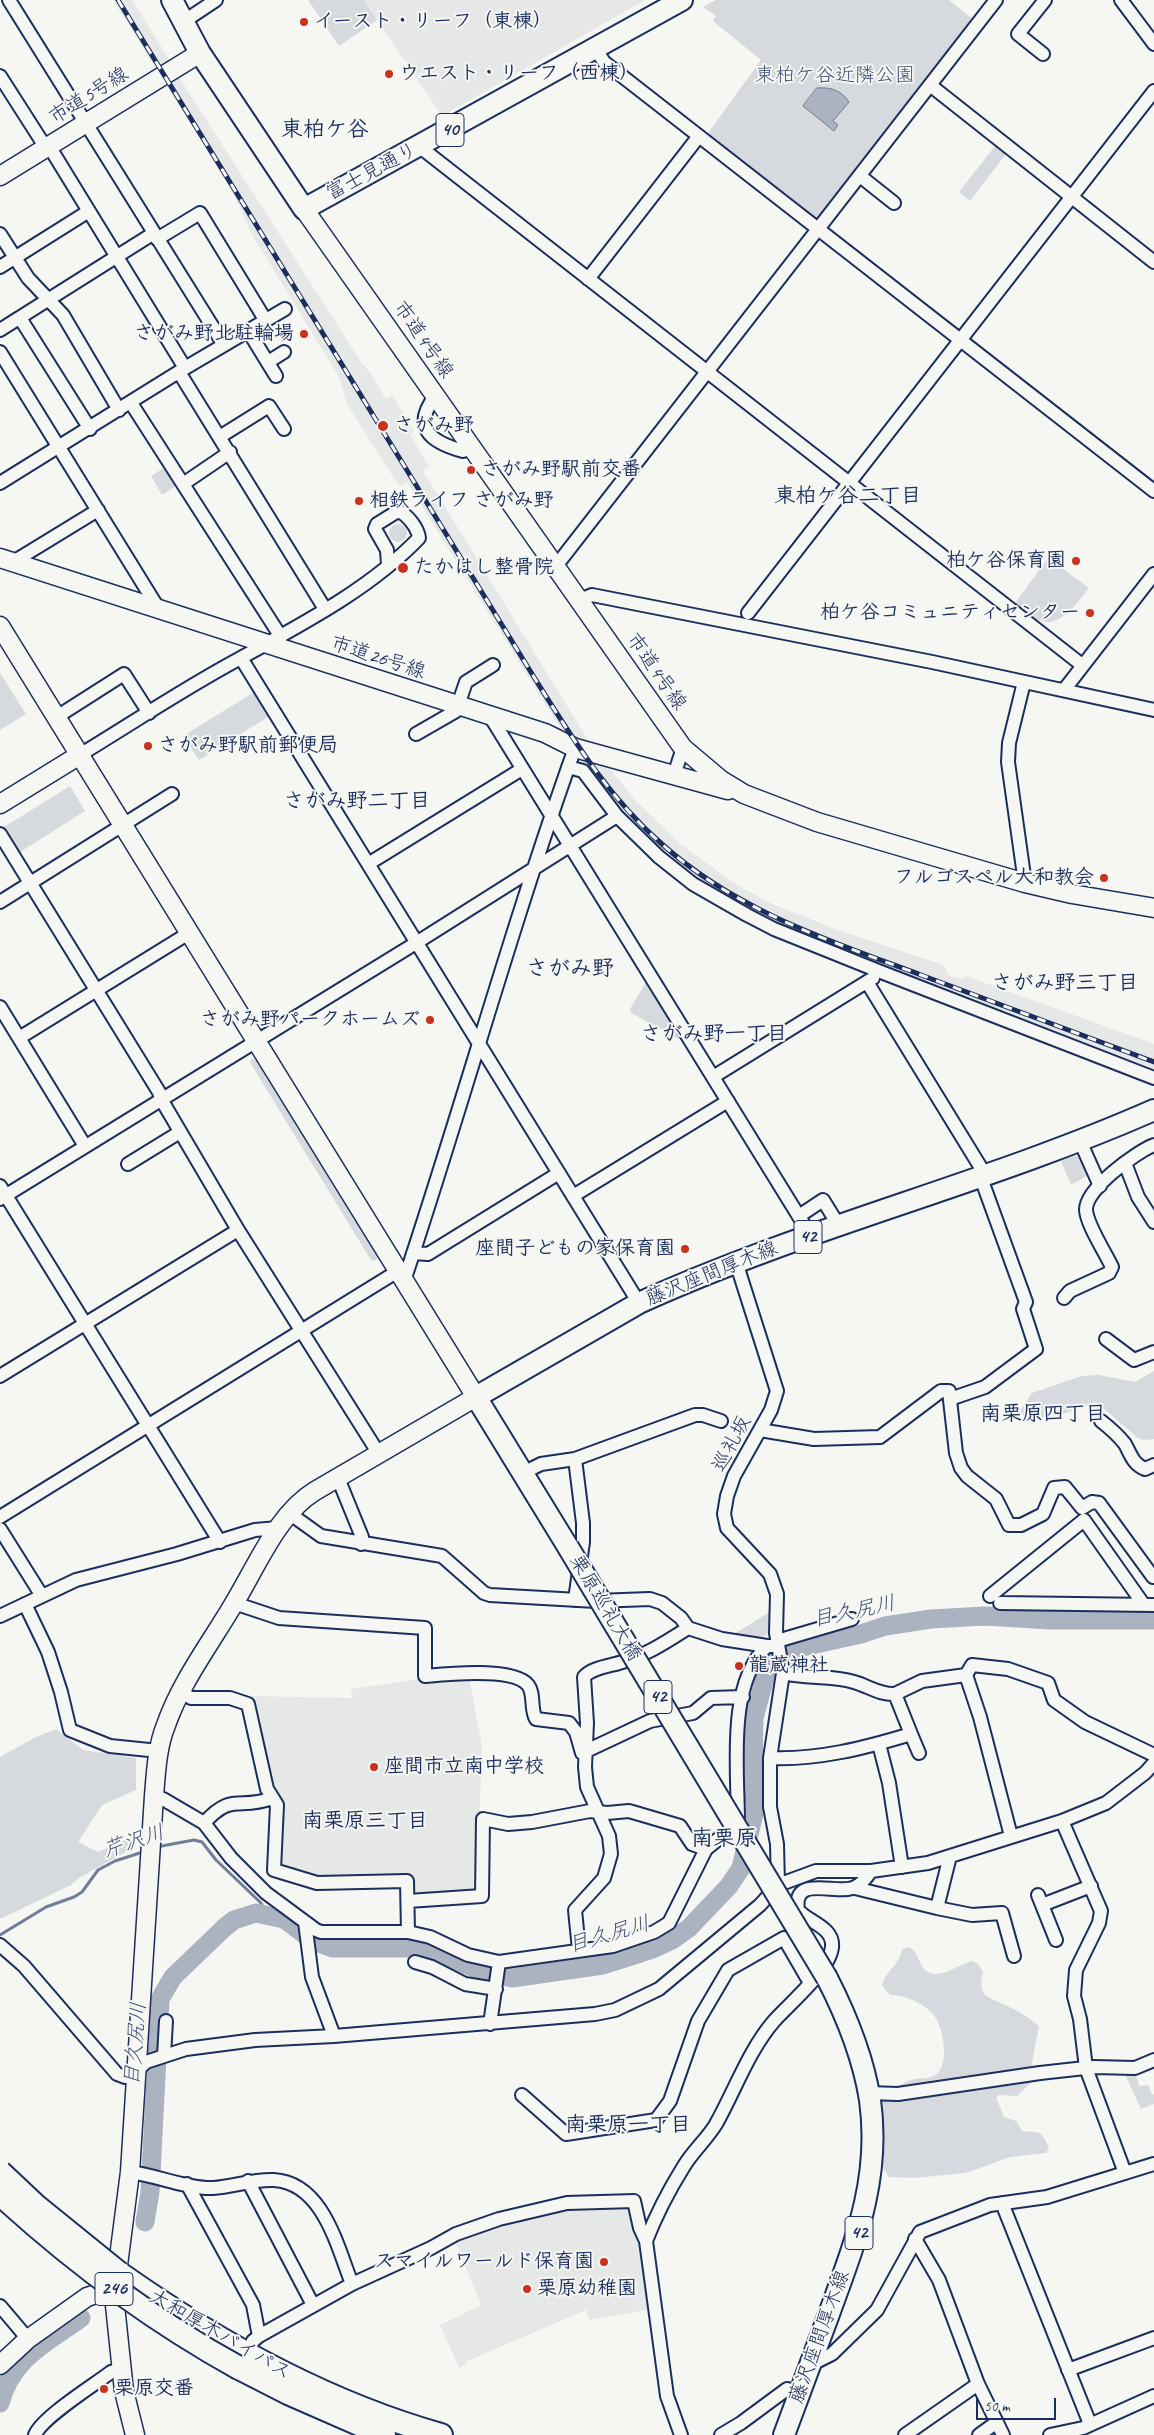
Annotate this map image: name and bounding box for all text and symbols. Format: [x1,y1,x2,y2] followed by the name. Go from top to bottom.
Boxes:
[314,10,552,34] place label: イースト・リーフ（東棟）
[298,16,310,28] marker: イースト・リーフ（東棟）
[45,62,133,130] street label: 市道5号線
[399,62,639,86] place label: ウエスト・リーフ（西棟）
[755,64,915,88] park label: 東柏ケ谷近隣公園
[383,68,395,80] marker: ウエスト・リーフ（西棟）
[436,114,464,146] road number: 40
[281,117,369,143] district label: 東柏ケ谷
[322,138,422,206] street label: 富士見通り
[388,297,458,383] street label: 市道4号線
[134,322,294,346] place label: さがみ野北駐輪場
[298,328,310,340] marker: さがみ野北駐輪場
[394,414,474,438] place label: さがみ野
[376,419,390,433] marker: さがみ野
[481,458,641,482] place label: さがみ野駅前交番
[465,464,477,476] marker: さがみ野駅前交番
[775,483,921,509] district label: 東柏ケ谷二丁目
[369,489,554,513] place label: 相鉄ライフ さがみ野
[353,495,365,507] marker: 相鉄ライフ さがみ野
[946,549,1066,573] place label: 柏ケ谷保育園
[1070,555,1082,567] marker: 柏ケ谷保育園
[414,556,554,580] place label: たかはし整骨院
[396,561,410,575] marker: たかはし整骨院
[820,601,1080,625] place label: 柏ケ谷コミュニティセンター
[1084,607,1096,619] marker: 柏ケ谷コミュニティセンター
[621,629,691,715] street label: 市道4号線
[328,631,428,685] street label: 市道26号線
[158,734,338,758] place label: さがみ野駅前郵便局
[142,740,154,752] marker: さがみ野駅前郵便局
[284,788,430,814] district label: さがみ野二丁目
[894,866,1094,890] place label: フルゴスペル大和教会
[1098,872,1110,884] marker: フルゴスペル大和教会
[526,956,614,982] district label: さがみ野
[992,970,1138,996] district label: さがみ野三丁目
[200,1008,420,1032] place label: さがみ野パークホームズ
[424,1014,436,1026] marker: さがみ野パークホームズ
[641,1021,787,1047] district label: さがみ野一丁目
[794,1220,822,1254] road number: 42
[475,1237,675,1261] place label: 座間子どもの家保育園
[643,1237,781,1311] street label: 藤沢座間厚木線
[679,1243,691,1255] marker: 座間子どもの家保育園
[980,1401,1106,1427] district label: 南栗原四丁目
[707,1412,757,1476] street label: 巡礼坂
[564,1550,646,1666] street label: 栗原巡礼大橋
[810,1591,898,1633] water label: 目久尻川
[749,1654,829,1678] place label: 龍蔵神社
[733,1660,745,1672] marker: 龍蔵神社
[644,1680,672,1714] road number: 42
[384,1755,544,1779] place label: 座間市立南中学校
[368,1761,380,1773] marker: 座間市立南中学校
[302,1808,428,1834] district label: 南栗原三丁目
[100,1820,168,1864] water label: 芹沢川
[691,1826,757,1852] district label: 南栗原
[565,1911,653,1959] water label: 目久尻川
[120,2001,152,2087] water label: 目久尻川
[565,2112,691,2138] district label: 南栗原一丁目
[845,2216,873,2250] road number: 42
[374,2250,594,2274] place label: スマイルワールド保育園
[598,2256,610,2268] marker: スマイルワールド保育園
[785,2267,855,2407] street label: 藤沢座間厚木線
[95,2272,133,2306] road number: 246
[537,2277,637,2301] place label: 栗原幼稚園
[521,2283,533,2295] marker: 栗原幼稚園
[145,2285,295,2385] street label: 大和厚木バイパス
[114,2377,194,2401] place label: 栗原交番
[98,2383,110,2395] marker: 栗原交番
[979,2388,1059,2420] scale bar
[984,2397,1010,2416] text: 50 m

